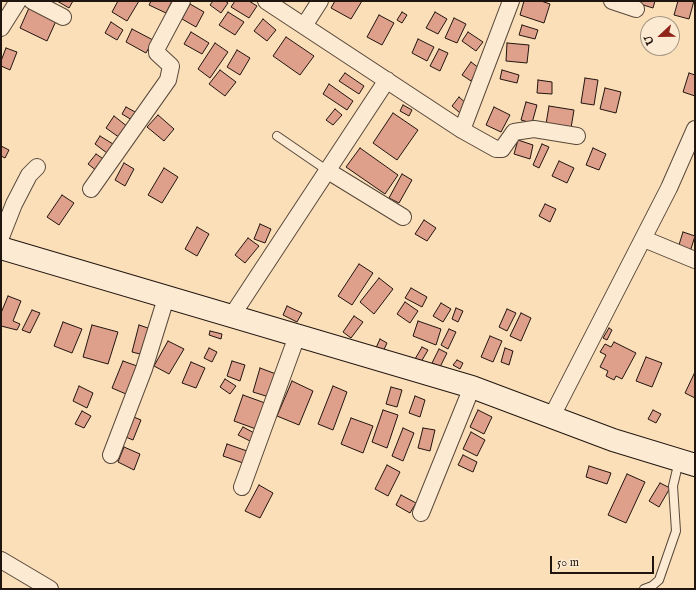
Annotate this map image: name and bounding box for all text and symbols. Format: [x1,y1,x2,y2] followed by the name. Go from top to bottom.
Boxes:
[640,16,680,56] north arrow
[642,33,658,47] text: U
[552,548,656,574] scale bar
[557,555,579,570] text: 50 m

